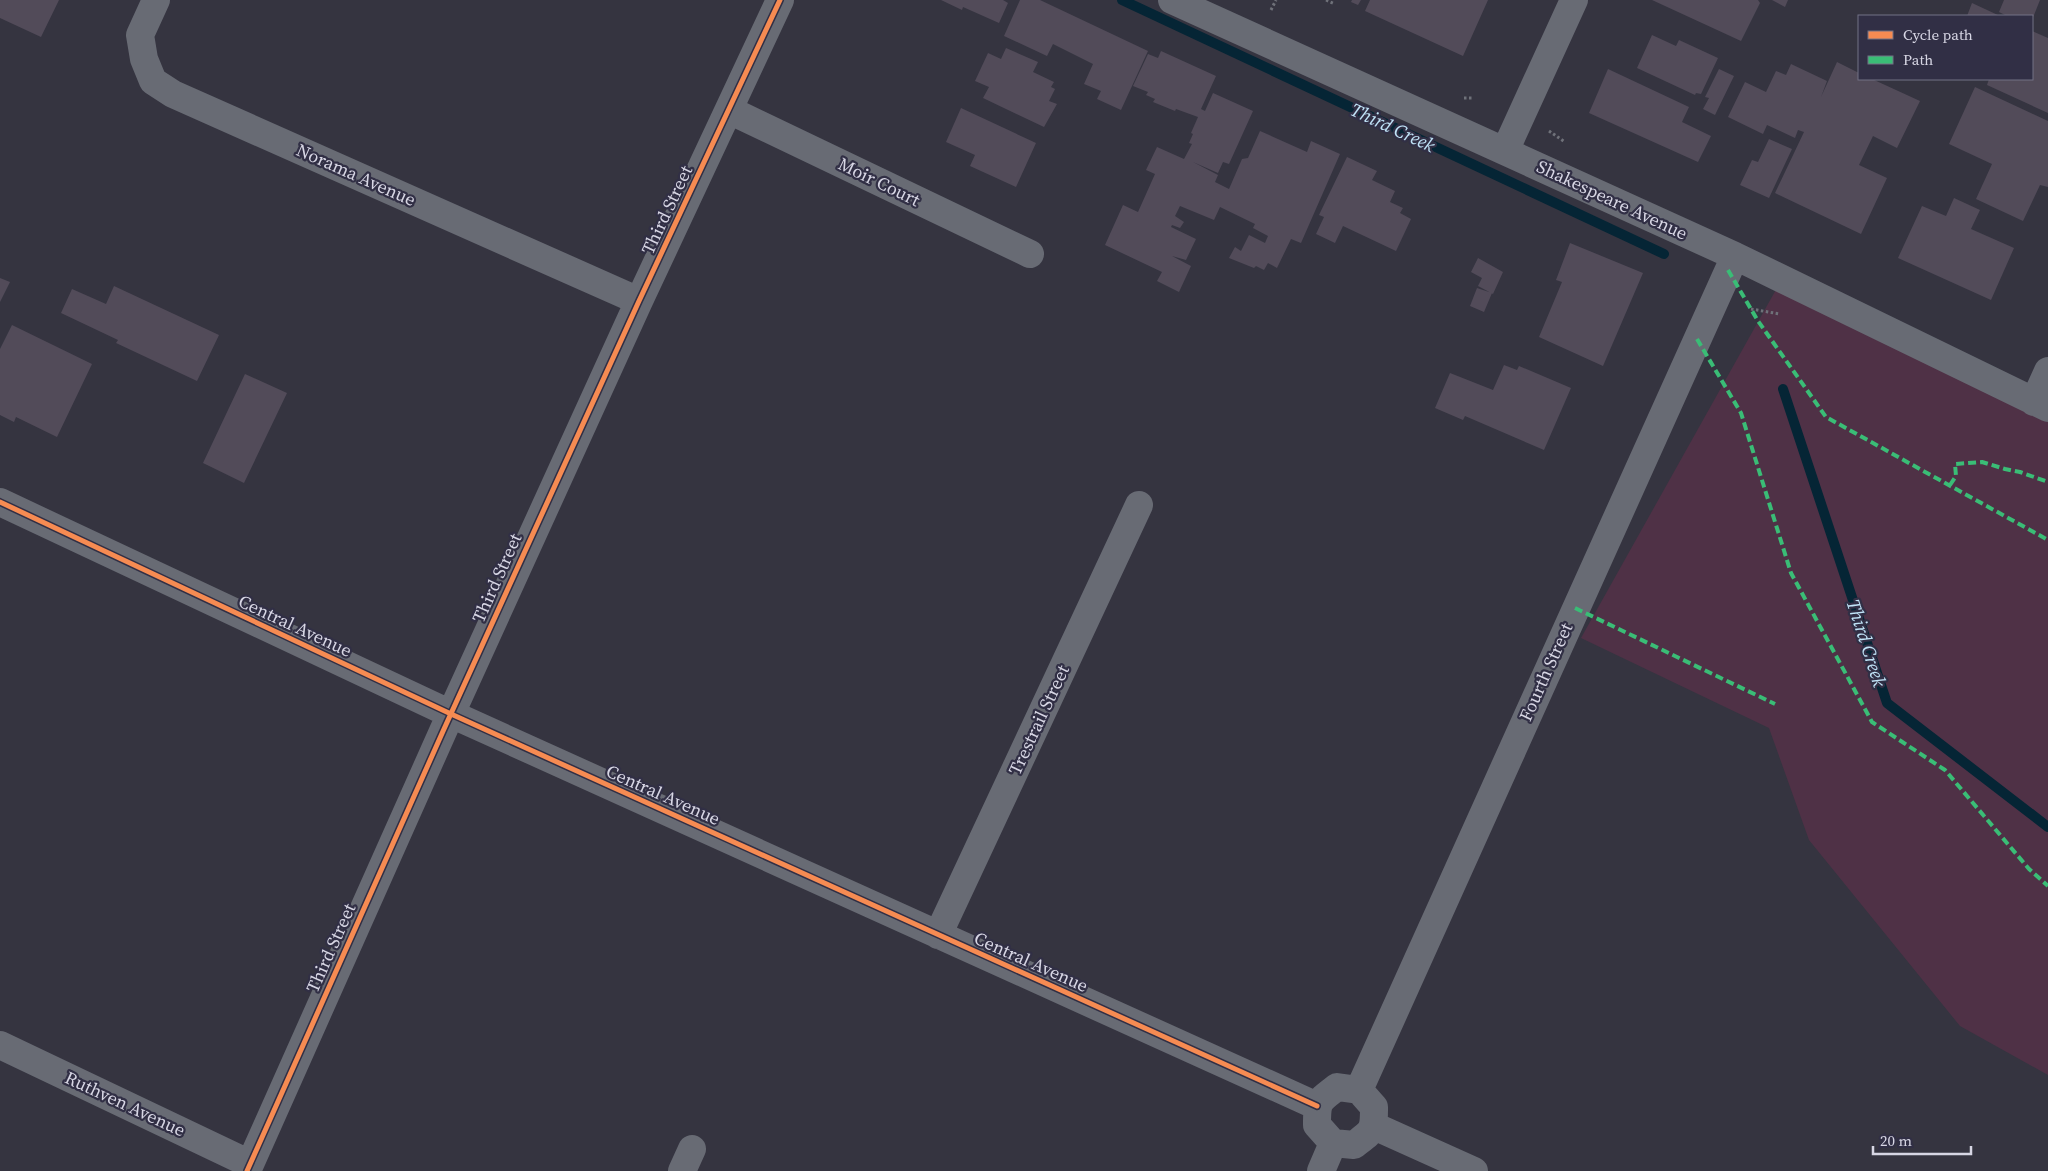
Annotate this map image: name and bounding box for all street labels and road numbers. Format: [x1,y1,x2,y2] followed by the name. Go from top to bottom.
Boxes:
[293,137,420,212] street label: Norama Avenue
[834,151,925,212] street label: Moir Court
[1533,154,1692,245] street label: Shakespeare Avenue
[635,161,698,258] street label: Third Street
[466,529,527,626] street label: Third Street
[234,588,356,663] street label: Central Avenue
[1513,619,1578,725] street label: Fourth Street
[1002,661,1075,779] street label: Trestrail Street
[602,758,724,831] street label: Central Avenue
[300,899,361,996] street label: Third Street
[970,925,1092,998] street label: Central Avenue
[61,1065,190,1142] street label: Ruthven Avenue

